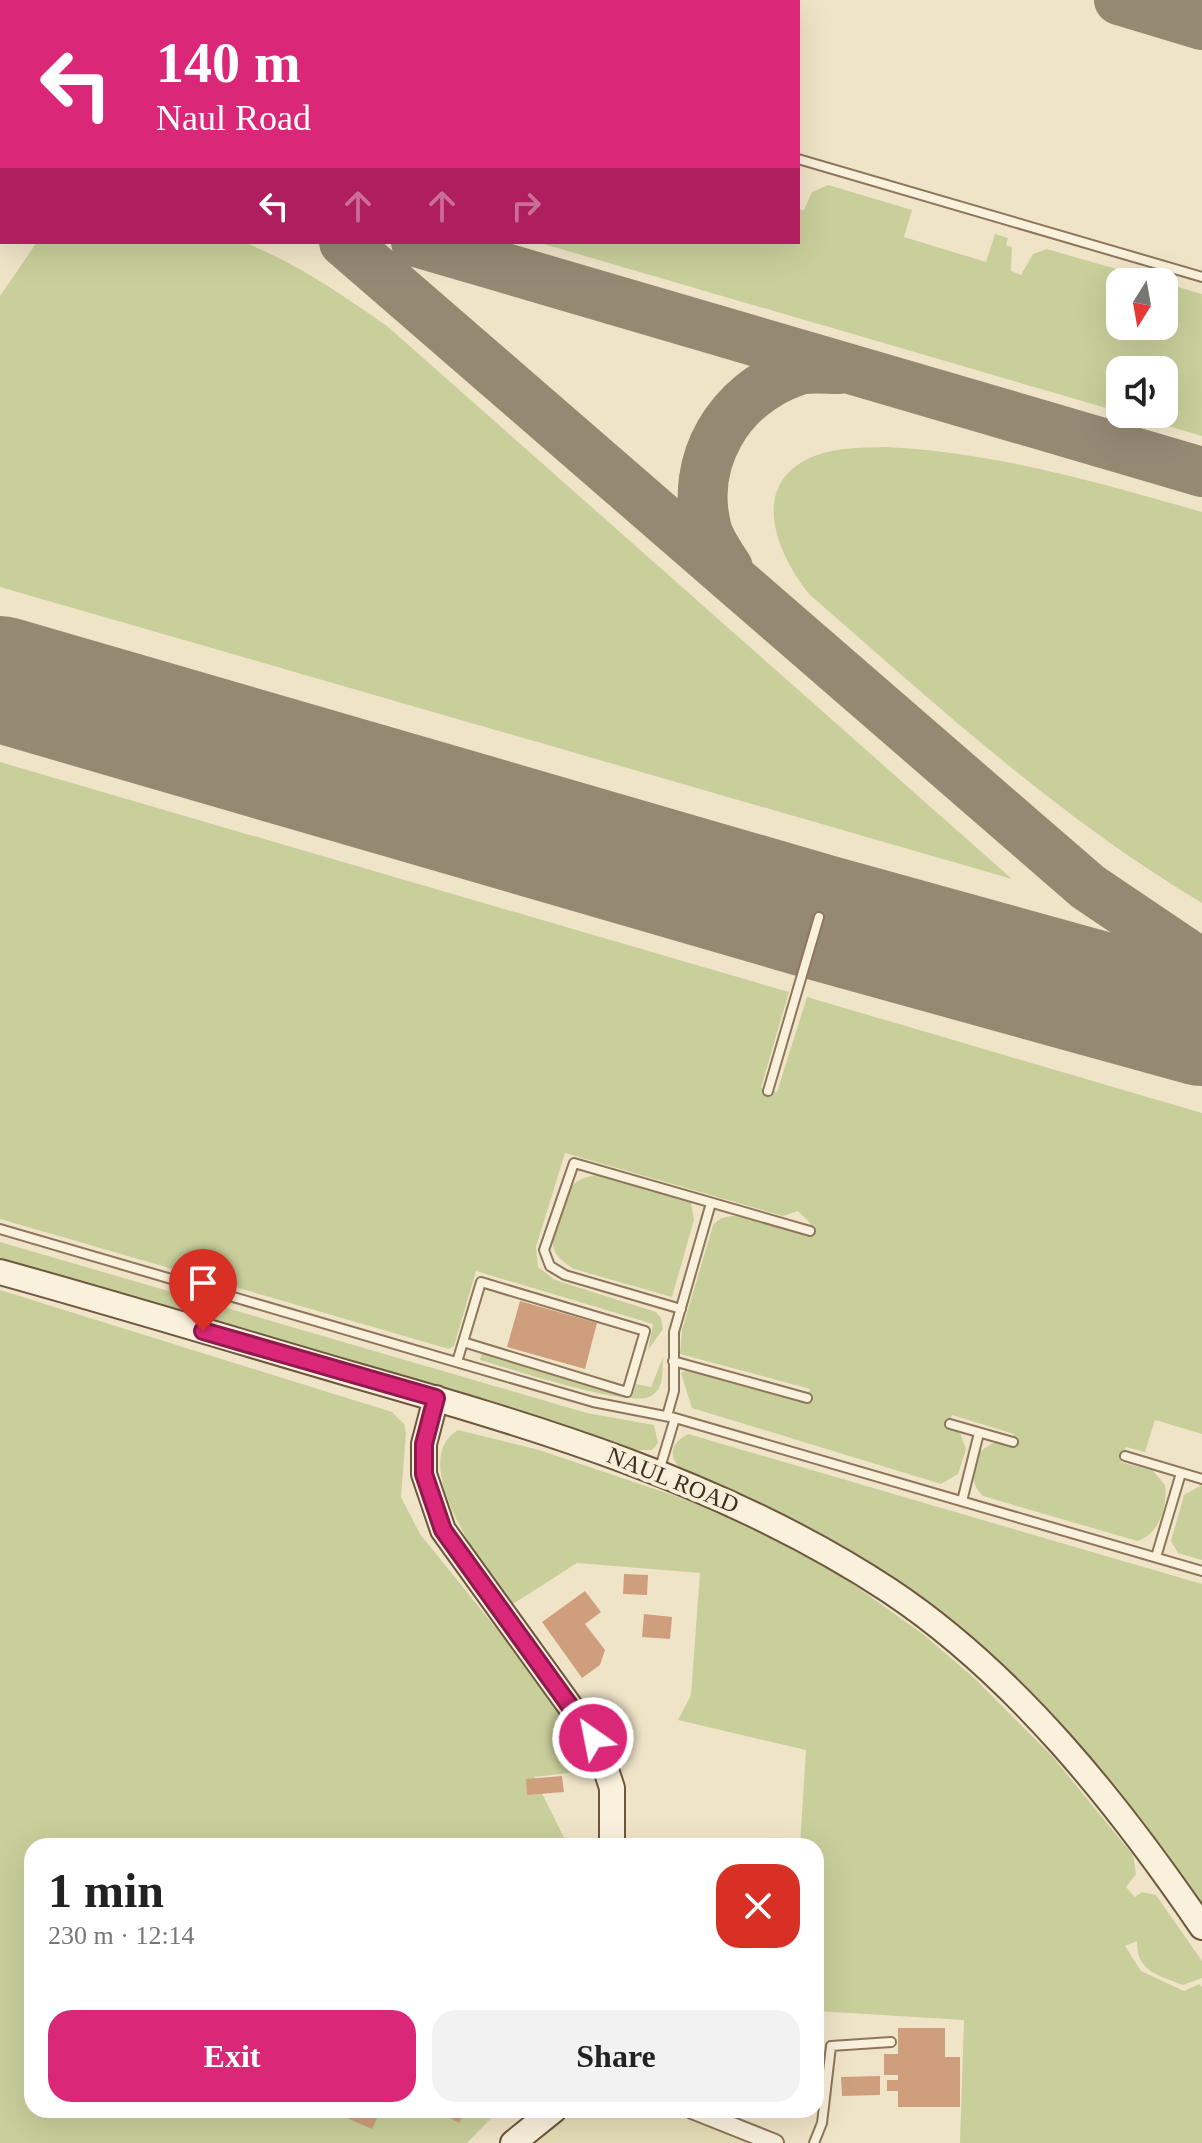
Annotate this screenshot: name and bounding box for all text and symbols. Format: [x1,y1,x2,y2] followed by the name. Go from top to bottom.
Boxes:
[24,32,128,136] icon: left
[156,32,301,94] text: 140 m
[156,98,311,138] text: Naul Road
[252,184,296,228] icon: left
[336,184,380,228] icon: ahead
[420,184,464,228] icon: ahead
[504,184,548,228] icon: right
[1106,268,1178,340] north arrow
[1106,268,1178,428] map controls
[1106,356,1178,428] button: sound
[169,1249,237,1331] pin
[181,1261,225,1305] icon: arrive
[603,1442,743,1518] street label: NAUL ROAD
[551,1696,635,1780] position arrow
[48,1864,164,1917] text: 1 min
[716,1864,800,1948] button: close
[48,1921,195,1950] text: 230 m · 12:14
[48,2010,416,2102] button: Exit
[432,2010,800,2102] button: Share

